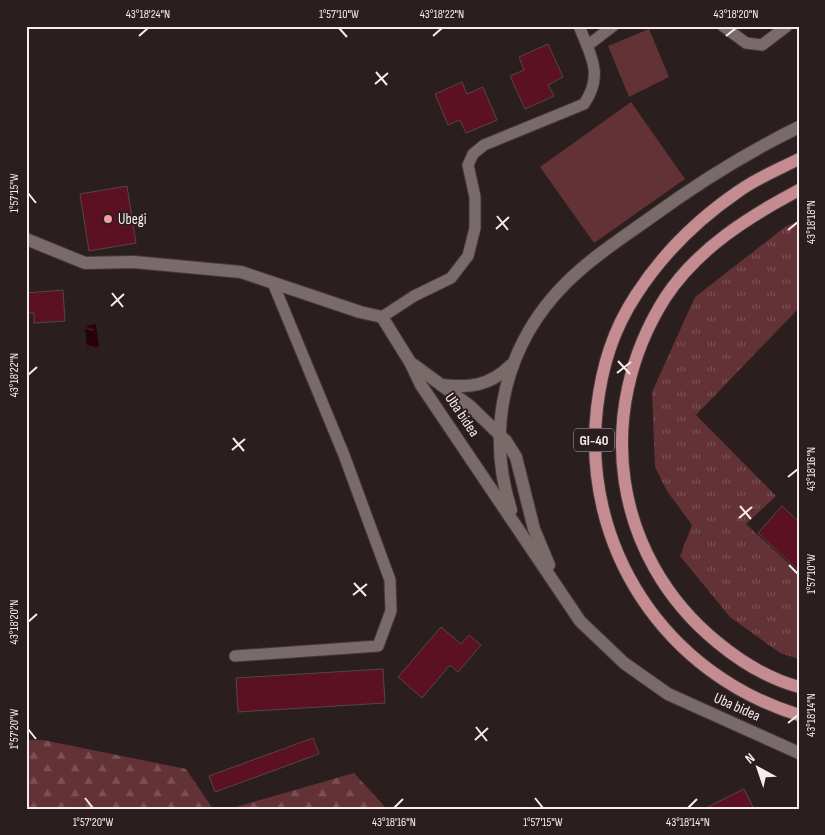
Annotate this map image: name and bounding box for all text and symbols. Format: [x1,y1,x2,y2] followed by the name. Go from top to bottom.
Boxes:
[126,7,170,22] text: 43°18'24"N
[319,7,359,22] text: 1°57'10"W
[420,7,464,22] text: 43°18'22"N
[714,7,758,22] text: 43°18'20"N
[7,173,22,213] text: 1°57'15"W
[804,200,819,244] text: 43°18'18"N
[118,210,147,229] place label: Ubegi
[102,213,114,225] marker: Ubegi
[7,353,22,397] text: 43°18'22"N
[440,389,484,441] street label: Uba bidea
[574,428,614,452] road number: GI-40
[804,447,819,491] text: 43°18'16"N
[804,554,819,594] text: 1°57'10"W
[7,600,22,644] text: 43°18'20"N
[711,688,763,726] street label: Uba bidea
[804,693,819,737] text: 43°18'14"N
[7,709,22,749] text: 1°57'20"W
[732,742,782,792] north arrow
[742,750,758,767] text: N
[73,815,113,830] text: 1°57'20"W
[372,815,416,830] text: 43°18'16"N
[523,815,563,830] text: 1°57'15"W
[666,815,710,830] text: 43°18'14"N

